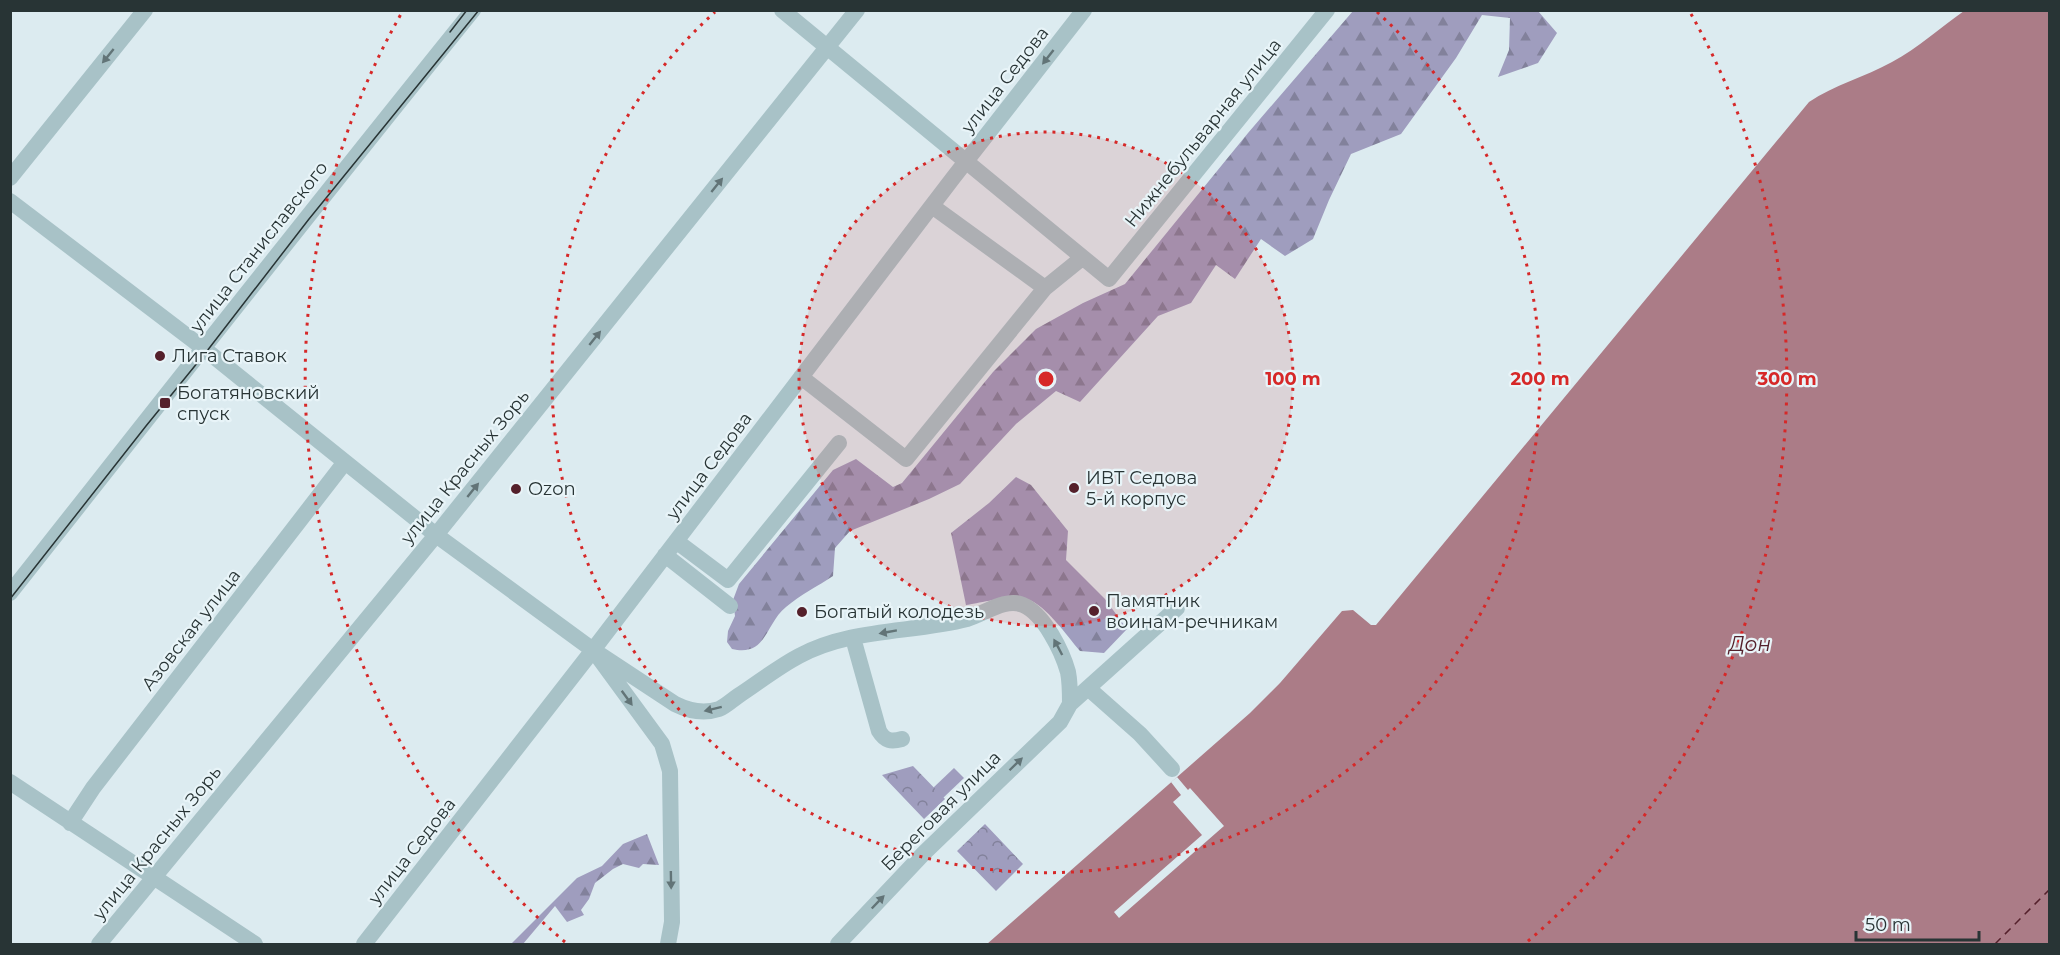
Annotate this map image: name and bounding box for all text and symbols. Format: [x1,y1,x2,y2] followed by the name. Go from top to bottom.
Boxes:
[956,22,1053,138] street label: улица Седова
[1120,34,1286,232] street label: Нижнебульварная улица
[102,48,115,64] one-way arrow
[1042,49,1054,64] one-way arrow
[185,157,333,338] street label: улица Станиславского
[710,178,722,193] one-way arrow
[588,330,600,345] one-way arrow
[172,345,287,367] place label: Лига Ставок
[153,349,167,363] marker: Лига Ставок
[1265,368,1321,390] text: 100 m
[1510,368,1570,390] text: 200 m
[1756,368,1817,390] text: 300 m
[1036,369,1056,389] centre of rings
[177,382,320,425] place label: Богатяновский спуск
[395,386,534,549] street label: улица Красных Зорь
[158,396,172,410] marker: Богатяновский спуск
[661,408,757,525] street label: улица Седова
[1086,467,1197,510] place label: ИВТ Седова 5-й корпус
[528,478,576,500] place label: Ozon
[1067,481,1081,495] marker: ИВТ Седова 5-й корпус
[466,482,479,498] one-way arrow
[509,482,523,496] marker: Ozon
[137,565,245,695] street label: Азовская улица
[1106,590,1278,633] place label: Памятник воинам-речникам
[814,601,984,623] place label: Богатый колодезь
[1087,604,1101,618] marker: Памятник воинам-речникам
[795,605,809,619] marker: Богатый колодезь
[878,628,897,637] one-way arrow
[1727,632,1771,656] water label: Дон
[1053,639,1063,656] one-way arrow
[621,690,633,705] one-way arrow
[704,705,722,715] one-way arrow
[876,746,1006,876] street label: Береговая улица
[1009,758,1023,772] one-way arrow
[87,762,226,925] street label: улица Красных Зорь
[363,793,460,909] street label: улица Седова
[666,870,676,889] one-way arrow
[871,895,884,910] one-way arrow
[1856,904,1979,942] scale bar
[1865,914,1911,936] text: 50 m

